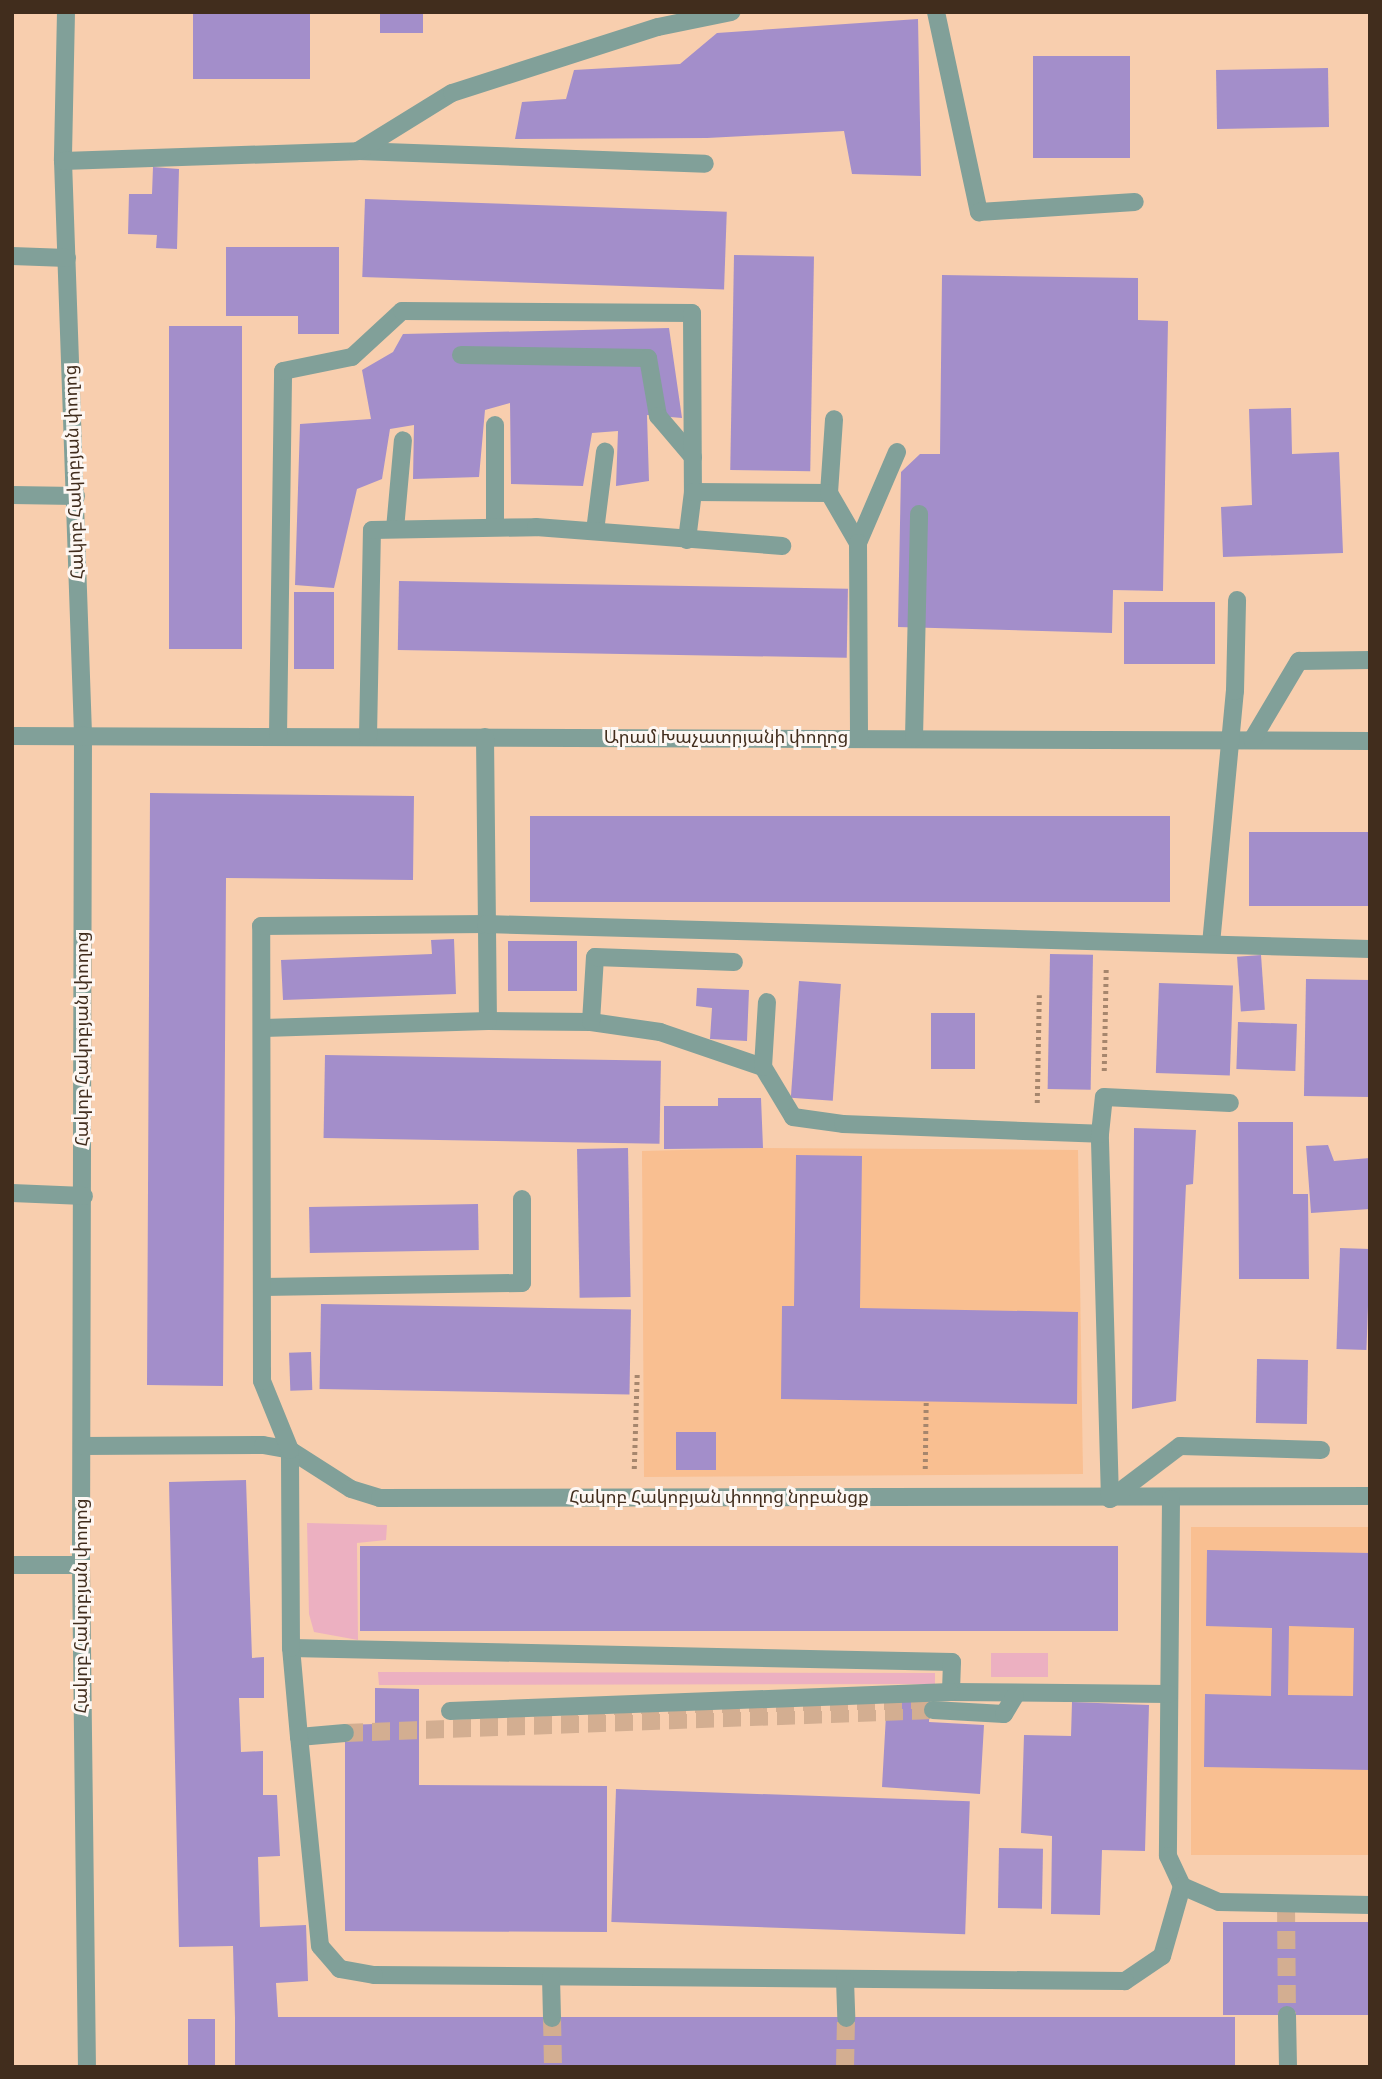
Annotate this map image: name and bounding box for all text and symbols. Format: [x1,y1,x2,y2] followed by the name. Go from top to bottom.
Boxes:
[60,364,90,580] street label: Հակոբ Հակոբյան փողոց
[604,727,848,749] street label: Արամ Խաչատրյանի փողոց
[72,932,94,1146] street label: Հակոբ Հակոբյան փողոց
[569,1487,869,1509] street label: Հակոբ Հակոբյան փողոց նրբանցք
[71,1499,93,1713] street label: Հակոբ Հակոբյան փողոց

